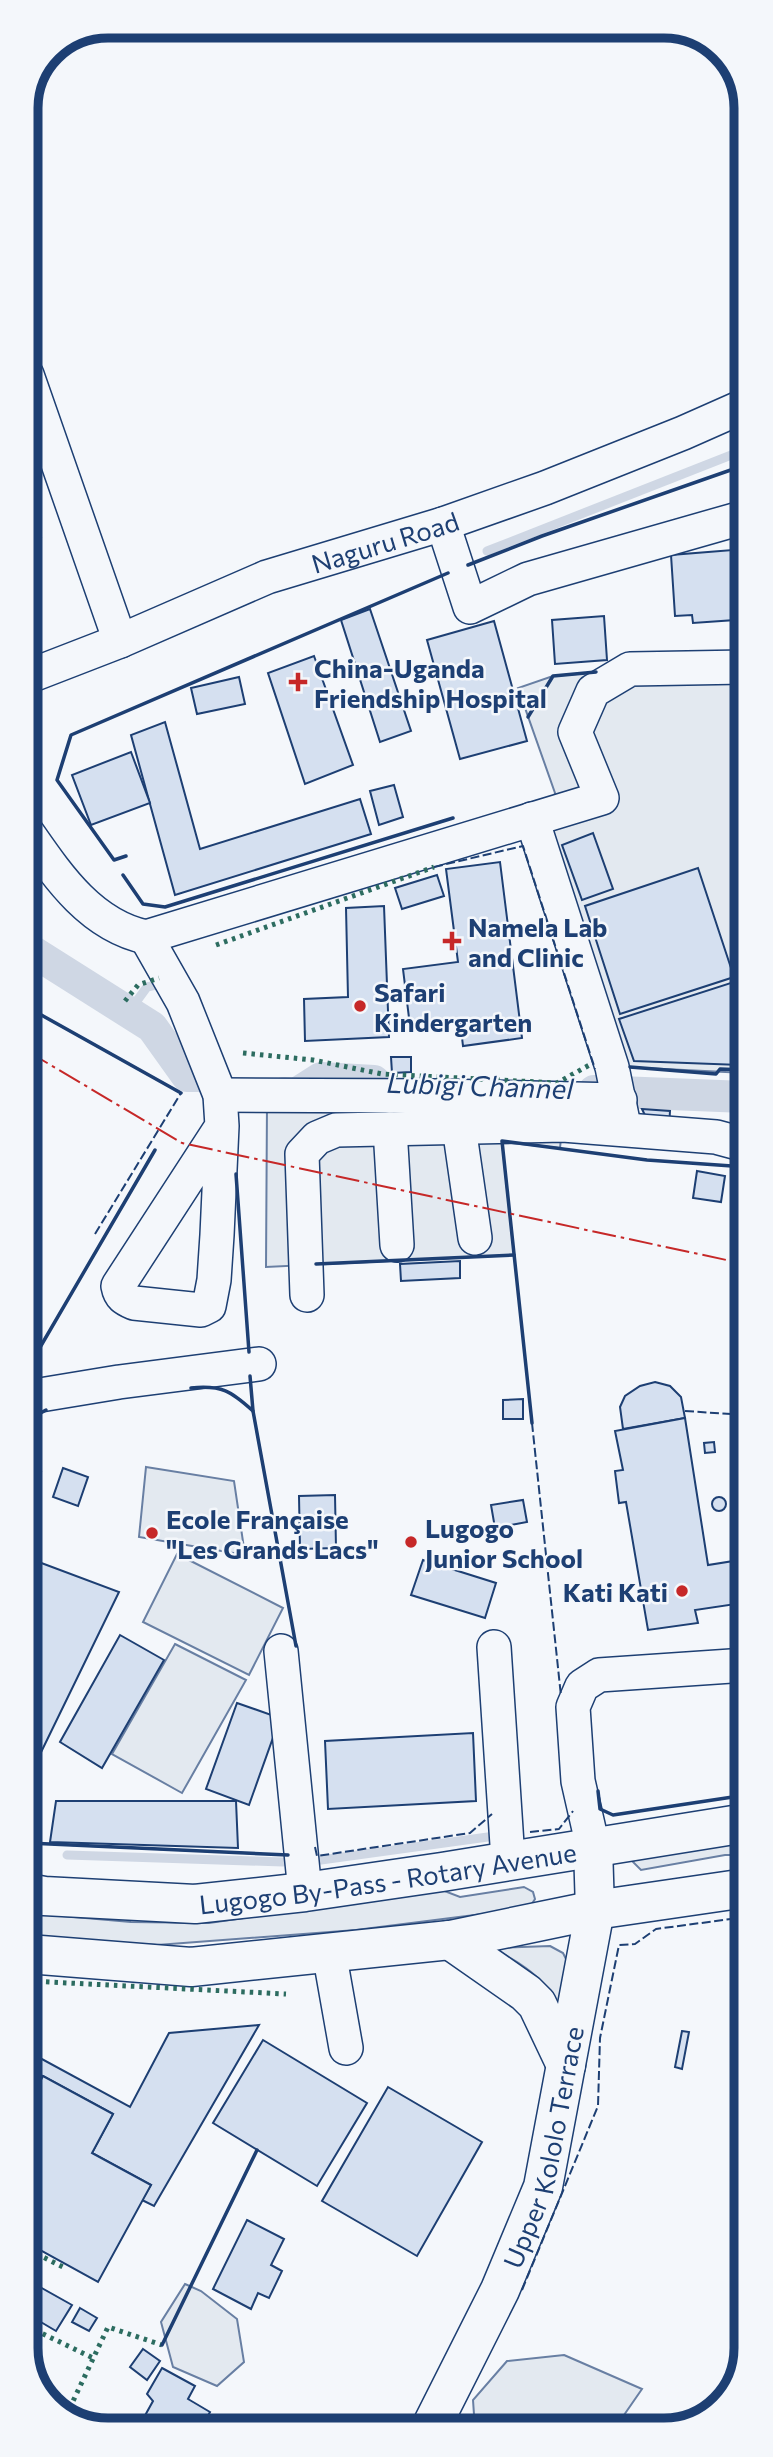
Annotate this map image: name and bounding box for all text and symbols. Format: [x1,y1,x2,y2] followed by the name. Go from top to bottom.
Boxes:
[307,504,463,578] street label: Naguru Road
[314,652,547,713] place label: China-Uganda Friendship Hospital
[288,672,308,692] marker: China-Uganda Friendship Hospital
[468,911,608,972] place label: Namela Lab and Clinic
[442,931,462,951] marker: Namela Lab and Clinic
[374,976,532,1037] place label: Safari Kindergarten
[352,998,368,1014] marker: Safari Kindergarten
[386,1065,575,1105] water label: Lubigi Channel
[166,1503,379,1564] place label: Ecole Française "Les Grands Lacs"
[425,1512,583,1573] place label: Lugogo Junior School
[144,1525,160,1541] marker: Ecole Française "Les Grands Lacs"
[403,1534,419,1550] marker: Lugogo Junior School
[563,1576,668,1607] place label: Kati Kati
[674,1583,690,1599] marker: Kati Kati
[197,1835,578,1919] street label: Lugogo By-Pass - Rotary Avenue
[496,2024,588,2272] street label: Upper Kololo Terrace

